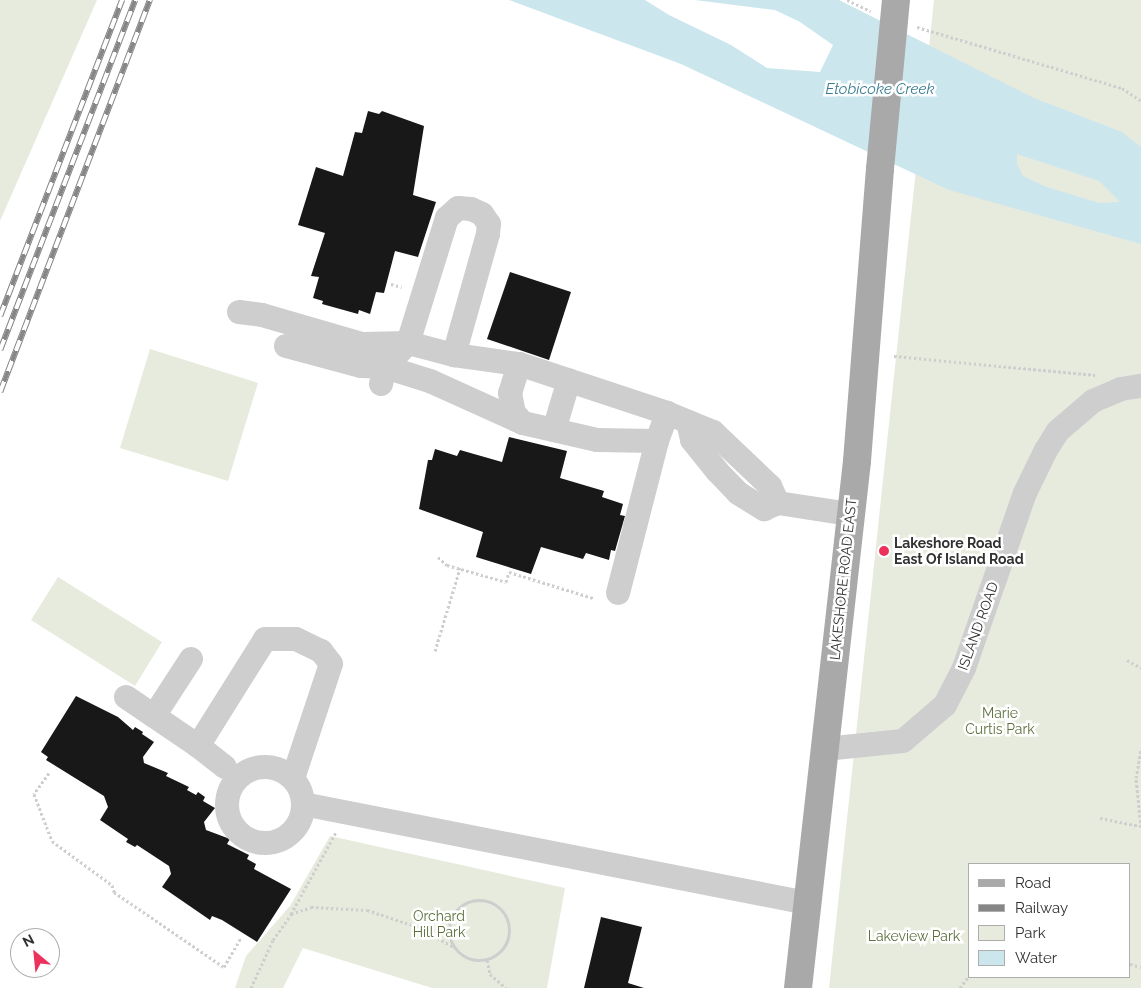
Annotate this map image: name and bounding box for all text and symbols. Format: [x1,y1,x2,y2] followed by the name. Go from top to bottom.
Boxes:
[825,81,935,99] water label: Etobicoke Creek
[826,497,860,661] street label: LAKESHORE ROAD EAST
[894,535,1024,568] place label: Lakeshore Road East Of Island Road
[878,545,890,557] marker: Lakeshore Road East Of Island Road
[954,580,1002,672] street label: ISLAND ROAD
[965,705,1035,738] park label: Marie Curtis Park
[968,863,1131,978] legend
[1015,874,1051,892] text: Road
[1015,899,1068,917] text: Railway
[412,908,466,940] park label: Orchard Hill Park
[1015,924,1046,942] text: Park
[10,928,60,978] north arrow
[868,928,960,944] park label: Lakeview Park
[20,931,37,950] text: N
[1015,949,1057,967] text: Water

